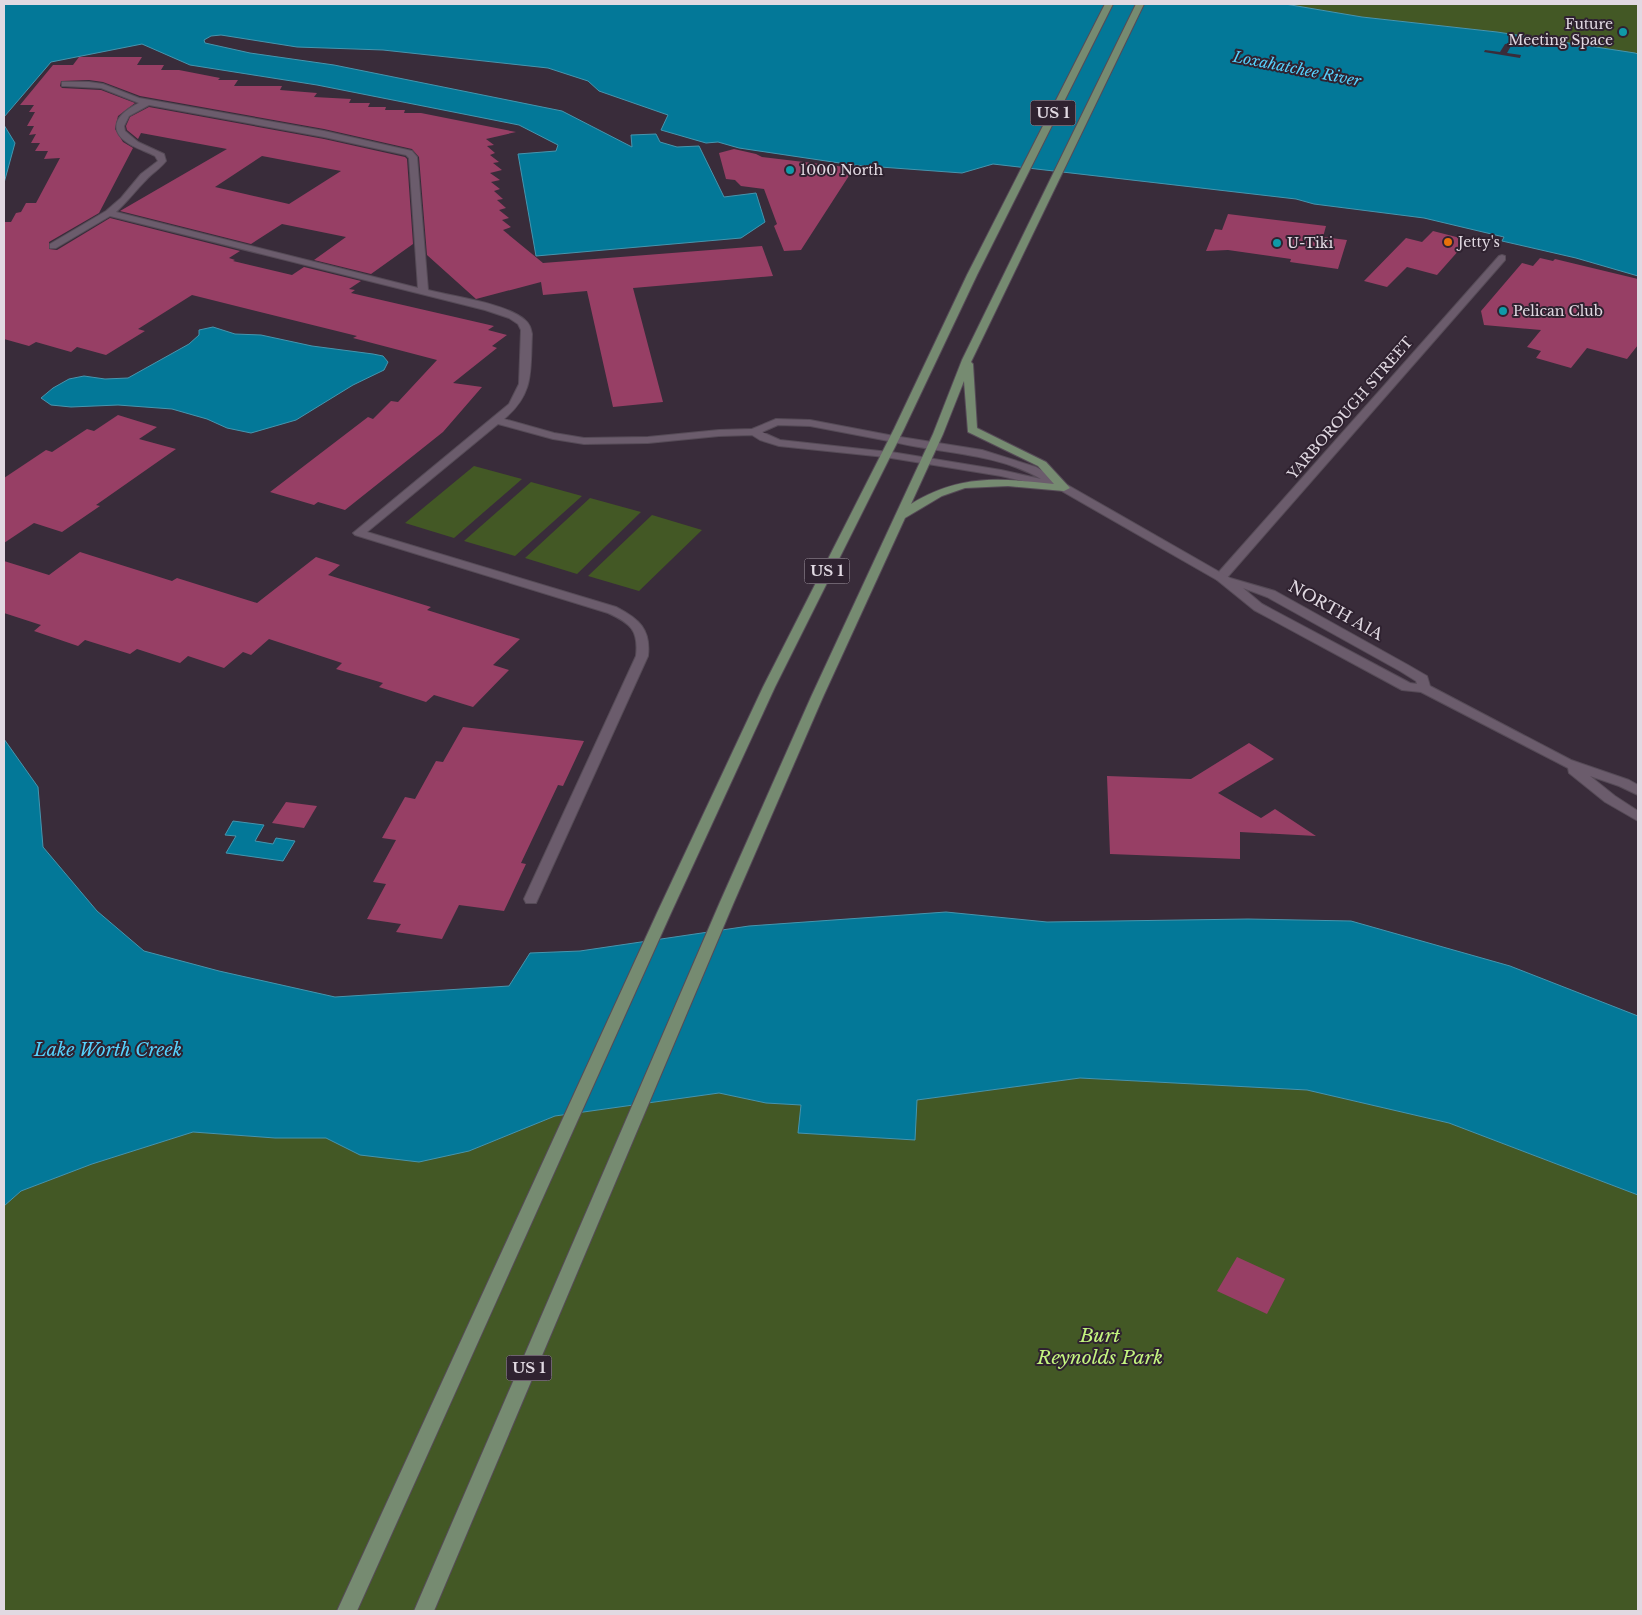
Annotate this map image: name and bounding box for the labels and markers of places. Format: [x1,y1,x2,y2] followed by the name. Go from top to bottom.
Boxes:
[1508,15,1613,49] place label: Future Meeting Space
[1617,26,1629,38] marker: Future Meeting Space
[800,161,884,179] place label: 1000 North
[784,164,796,176] marker: 1000 North
[1456,233,1500,251] place label: Jetty's
[1287,234,1333,252] place label: U-Tiki
[1442,236,1454,248] marker: Jetty's
[1271,237,1283,249] marker: U-Tiki
[1513,302,1603,320] place label: Pelican Club
[1497,305,1509,317] marker: Pelican Club

